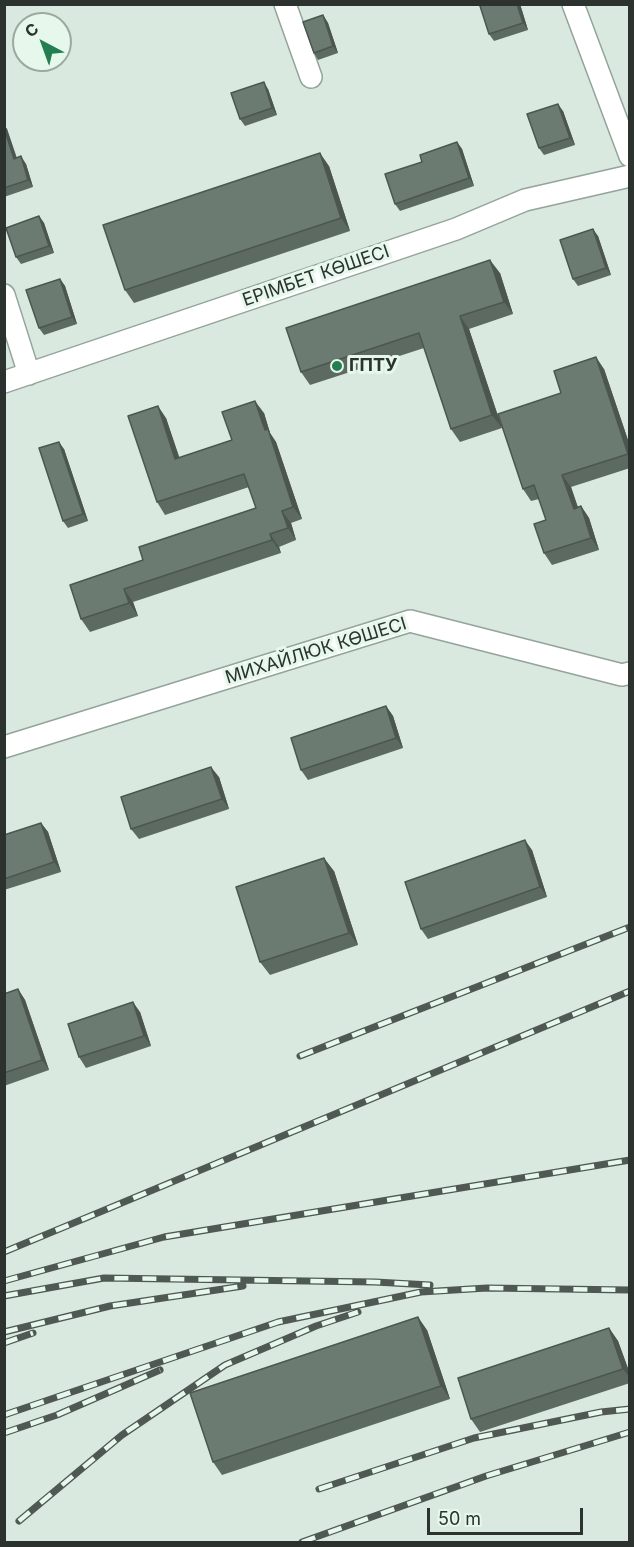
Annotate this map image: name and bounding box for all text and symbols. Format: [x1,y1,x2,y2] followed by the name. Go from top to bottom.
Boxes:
[12,12,72,72] north arrow
[20,18,43,41] text: С
[240,241,392,311] street label: ЕРІМБЕТ КӨШЕСІ
[349,355,397,377] place label: ГПТУ
[330,359,344,373] marker: ГПТУ
[223,613,409,689] street label: МИХАЙЛЮК КӨШЕСІ
[430,1496,586,1534] scale bar
[438,1508,481,1529] text: 50 m

